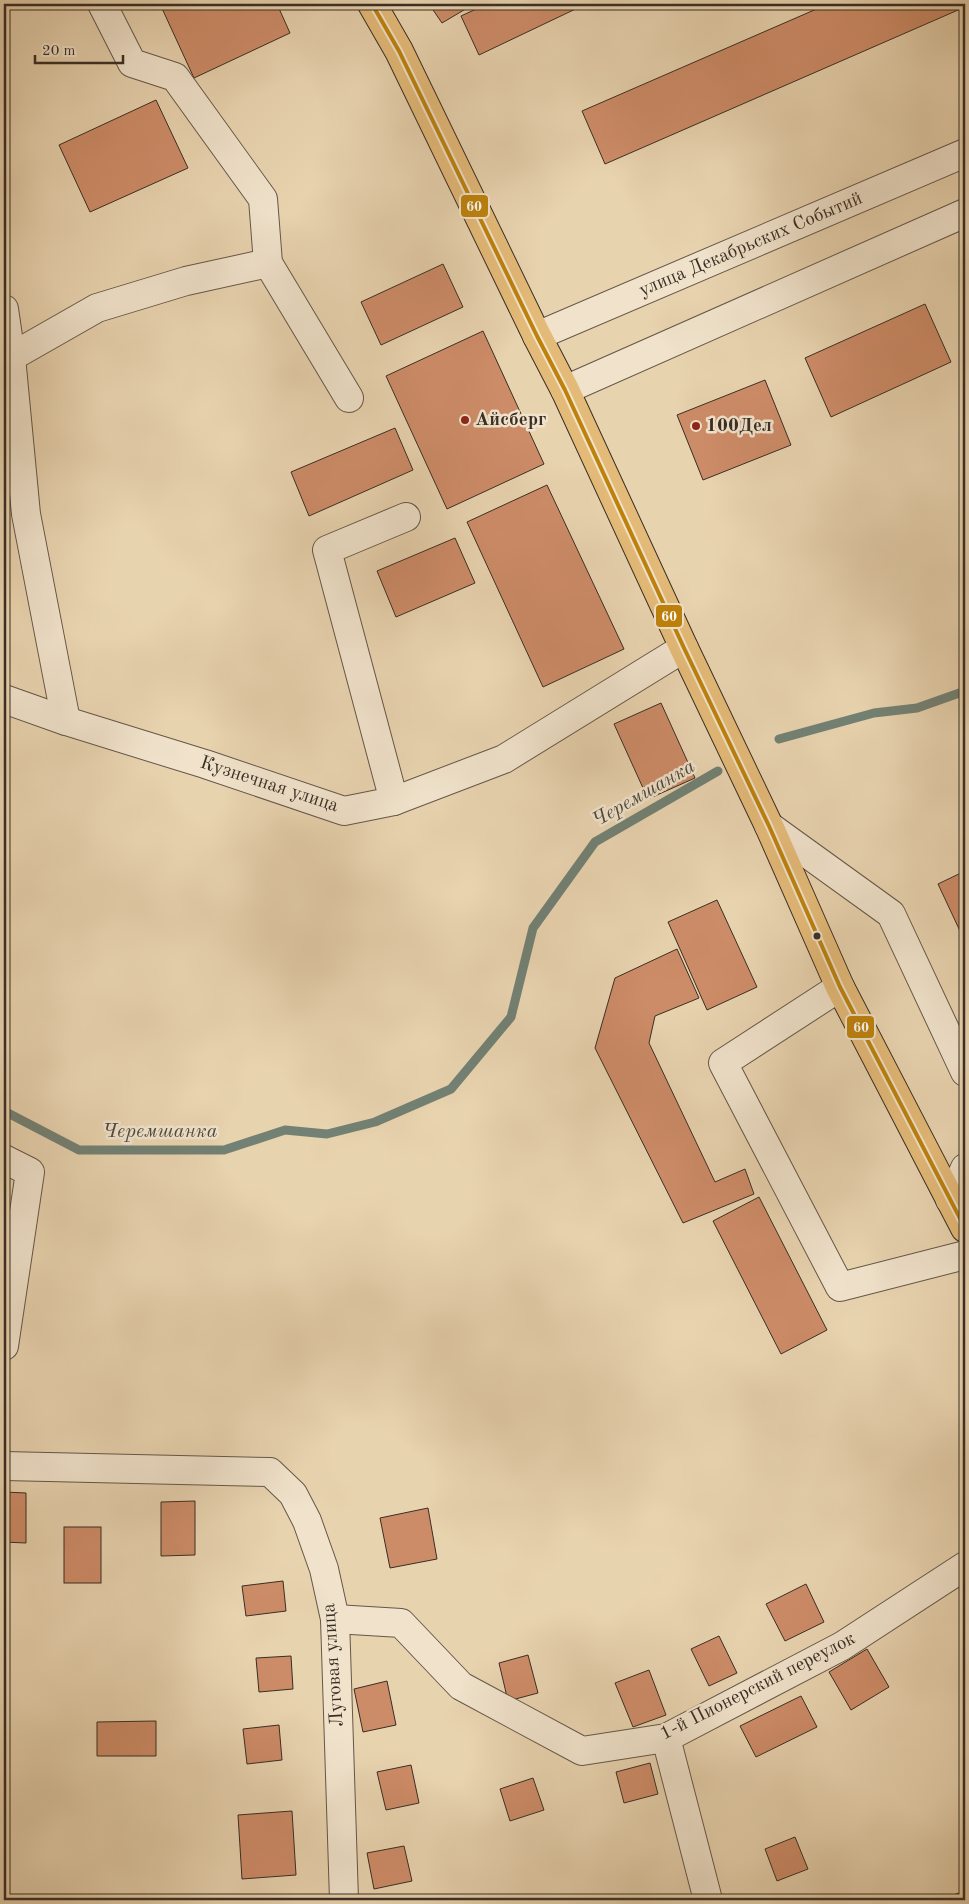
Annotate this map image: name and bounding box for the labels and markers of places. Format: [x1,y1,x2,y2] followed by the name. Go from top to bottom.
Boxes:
[475,411,546,430] place label: Айсберг
[459,414,471,426] marker: Айсберг
[706,417,772,436] place label: 100Дел
[690,420,702,432] marker: 100Дел
[812,931,822,941] unlabelled marker

